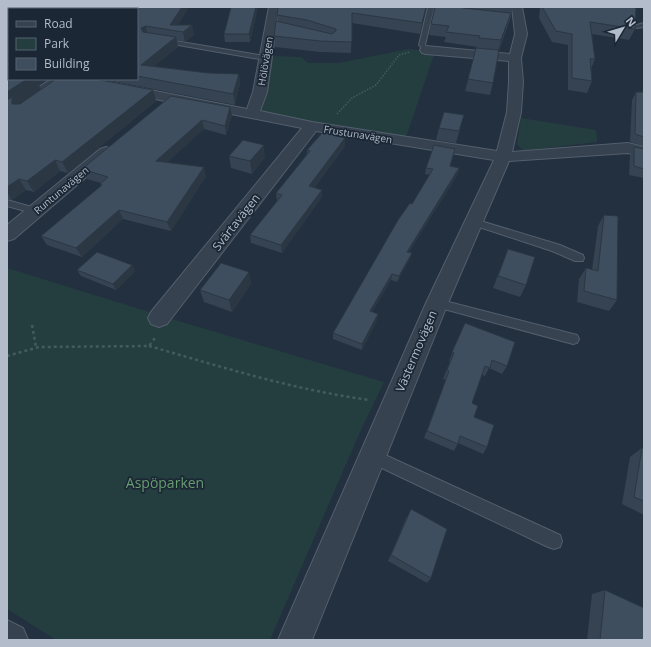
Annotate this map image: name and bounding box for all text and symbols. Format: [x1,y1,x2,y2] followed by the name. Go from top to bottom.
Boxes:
[8,8,138,80] legend
[603,8,643,48] north arrow
[623,13,640,30] text: N
[44,15,73,32] text: Road
[44,35,70,52] text: Park
[254,35,276,87] street label: Hölövägen
[44,55,90,72] text: Building
[323,122,393,146] street label: Frustunavägen
[31,163,91,217] street label: Runtunavägen
[208,190,264,254] street label: Svärtavägen
[391,308,441,394] street label: Västermovägen
[126,473,204,492] park label: Aspöparken

